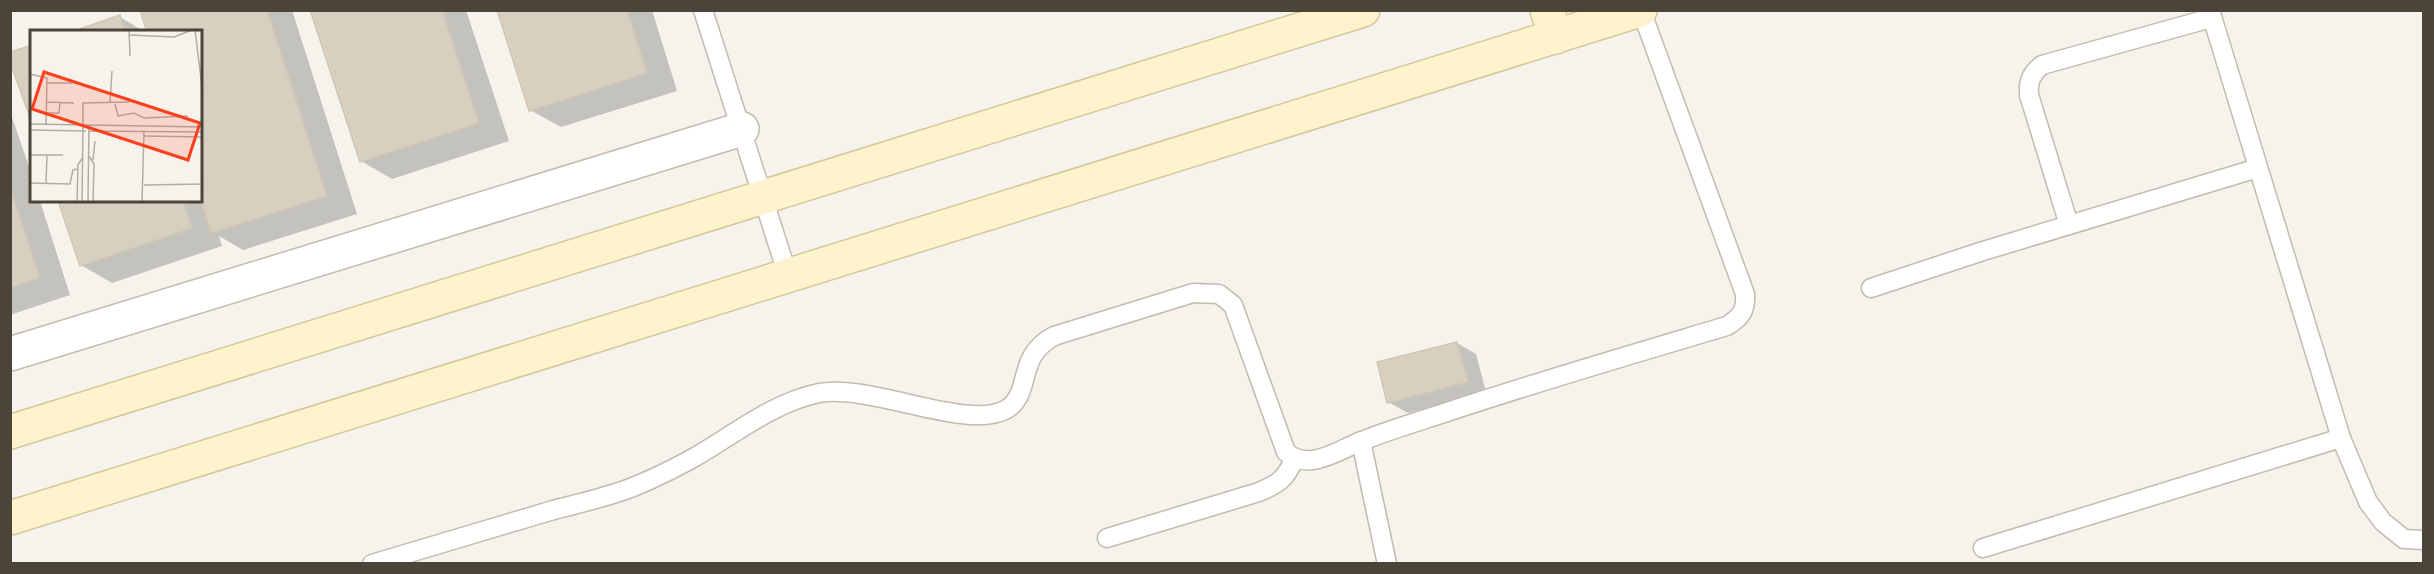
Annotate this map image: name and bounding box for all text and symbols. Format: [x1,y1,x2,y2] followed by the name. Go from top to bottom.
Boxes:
[30,30,202,202] inset map

